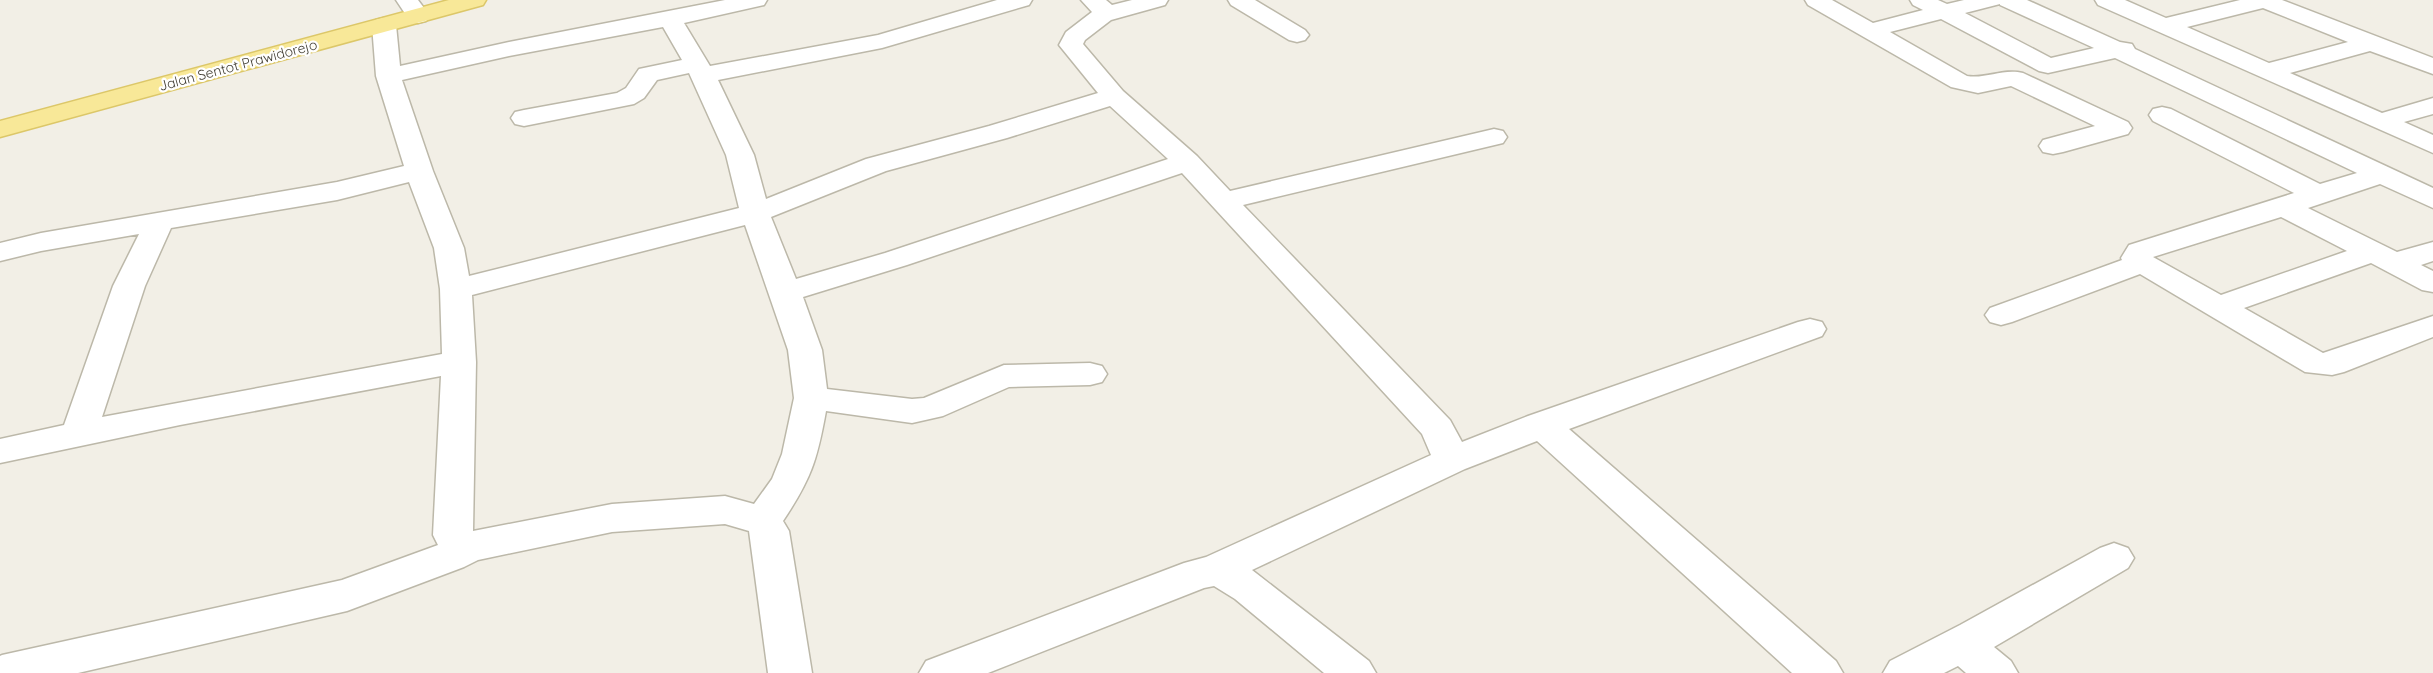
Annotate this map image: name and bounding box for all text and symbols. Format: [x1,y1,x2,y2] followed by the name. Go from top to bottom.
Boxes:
[157,35,319,95] street label: Jalan Sentot Prawidorejo

